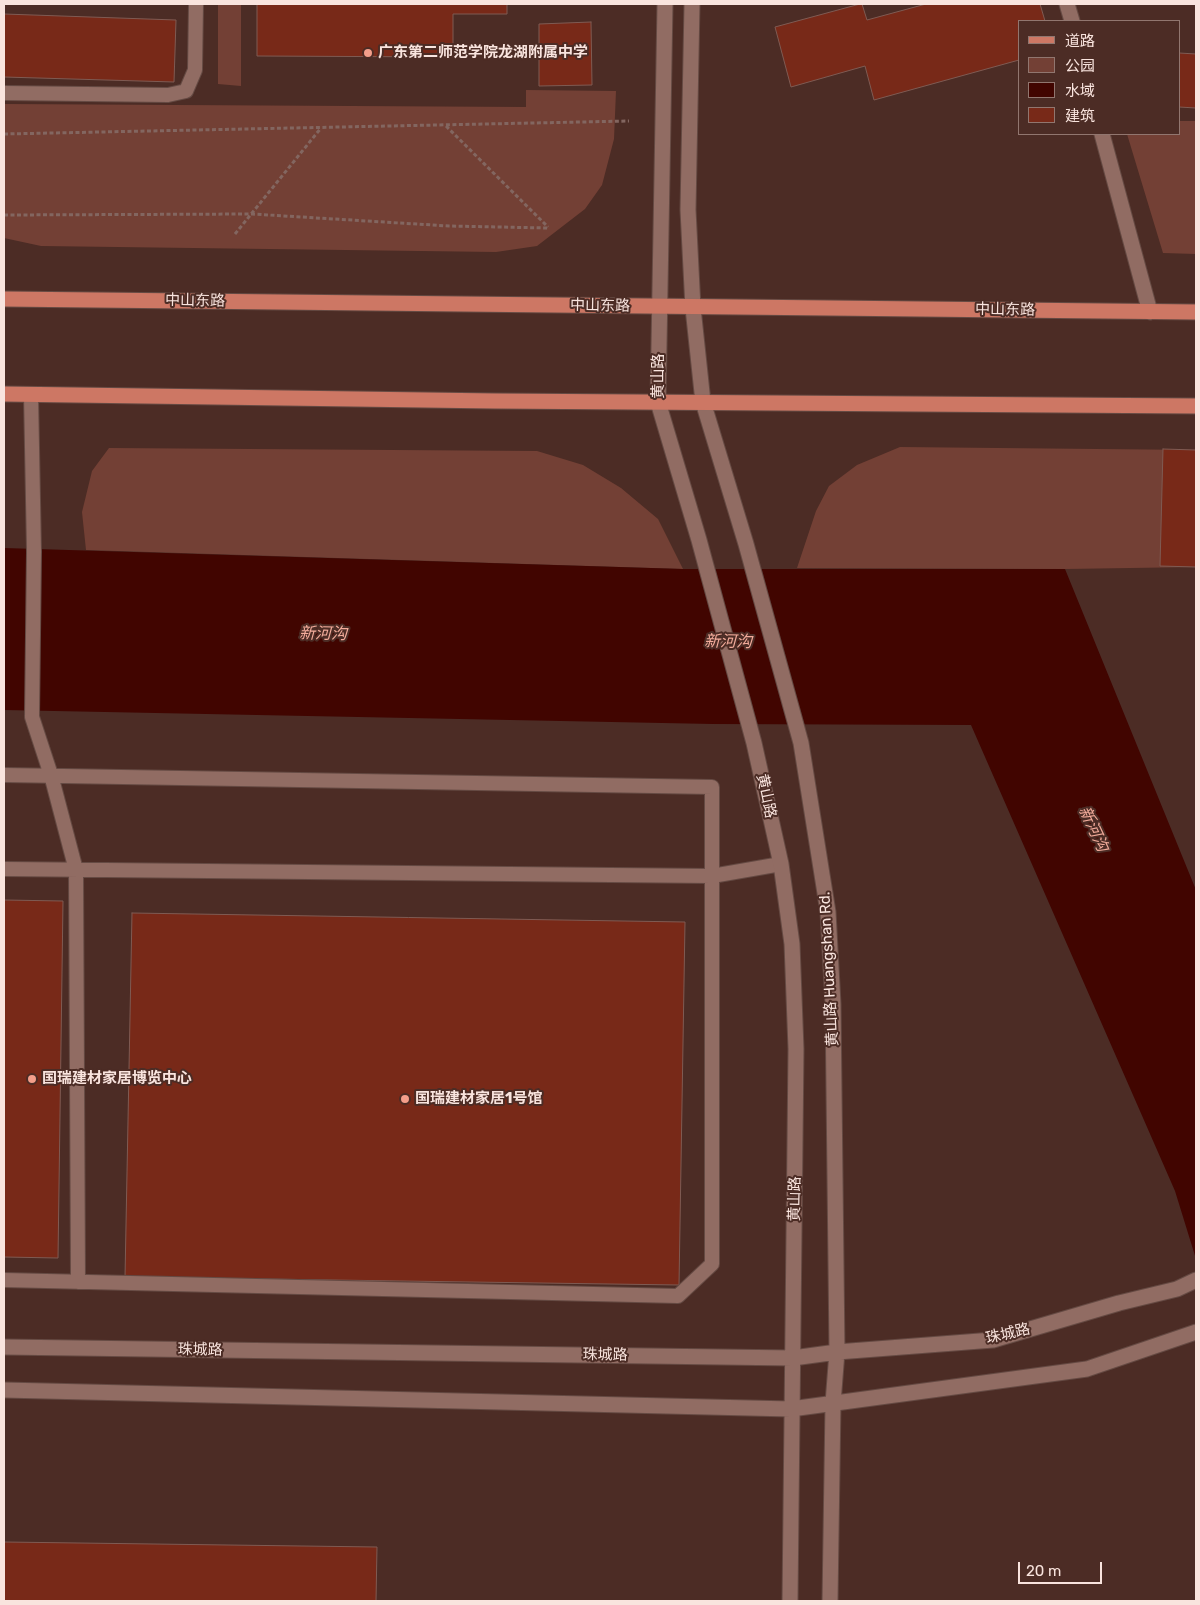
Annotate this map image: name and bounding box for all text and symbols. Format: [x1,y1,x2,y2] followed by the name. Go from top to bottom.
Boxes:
[1018,20,1180,135] legend
[1065,32,1095,50] text: 道路
[378,44,588,62] place label: 广东第二师范学院龙湖附属中学
[362,47,374,59] marker: 广东第二师范学院龙湖附属中学
[1065,57,1095,75] text: 公园
[1065,82,1095,100] text: 水域
[1065,107,1095,125] text: 建筑
[165,291,225,311] street label: 中山东路
[570,296,630,316] street label: 中山东路
[975,300,1035,320] street label: 中山东路
[650,354,668,398] street label: 黄山路
[299,624,347,644] water label: 新河沟
[704,632,752,652] water label: 新河沟
[753,772,779,820] street label: 黄山路
[1074,803,1112,855] water label: 新河沟
[816,891,842,1047] street label: 黄山路 Huangshan Rd.
[42,1070,192,1088] place label: 国瑞建材家居博览中心
[26,1073,38,1085] marker: 国瑞建材家居博览中心
[415,1090,542,1108] place label: 国瑞建材家居1号馆
[399,1093,411,1105] marker: 国瑞建材家居1号馆
[786,1176,804,1222] street label: 黄山路
[984,1320,1032,1348] street label: 珠城路
[177,1341,223,1359] street label: 珠城路
[582,1346,628,1364] street label: 珠城路
[1020,1552,1104,1584] scale bar
[1026,1562,1061,1580] text: 20 m

